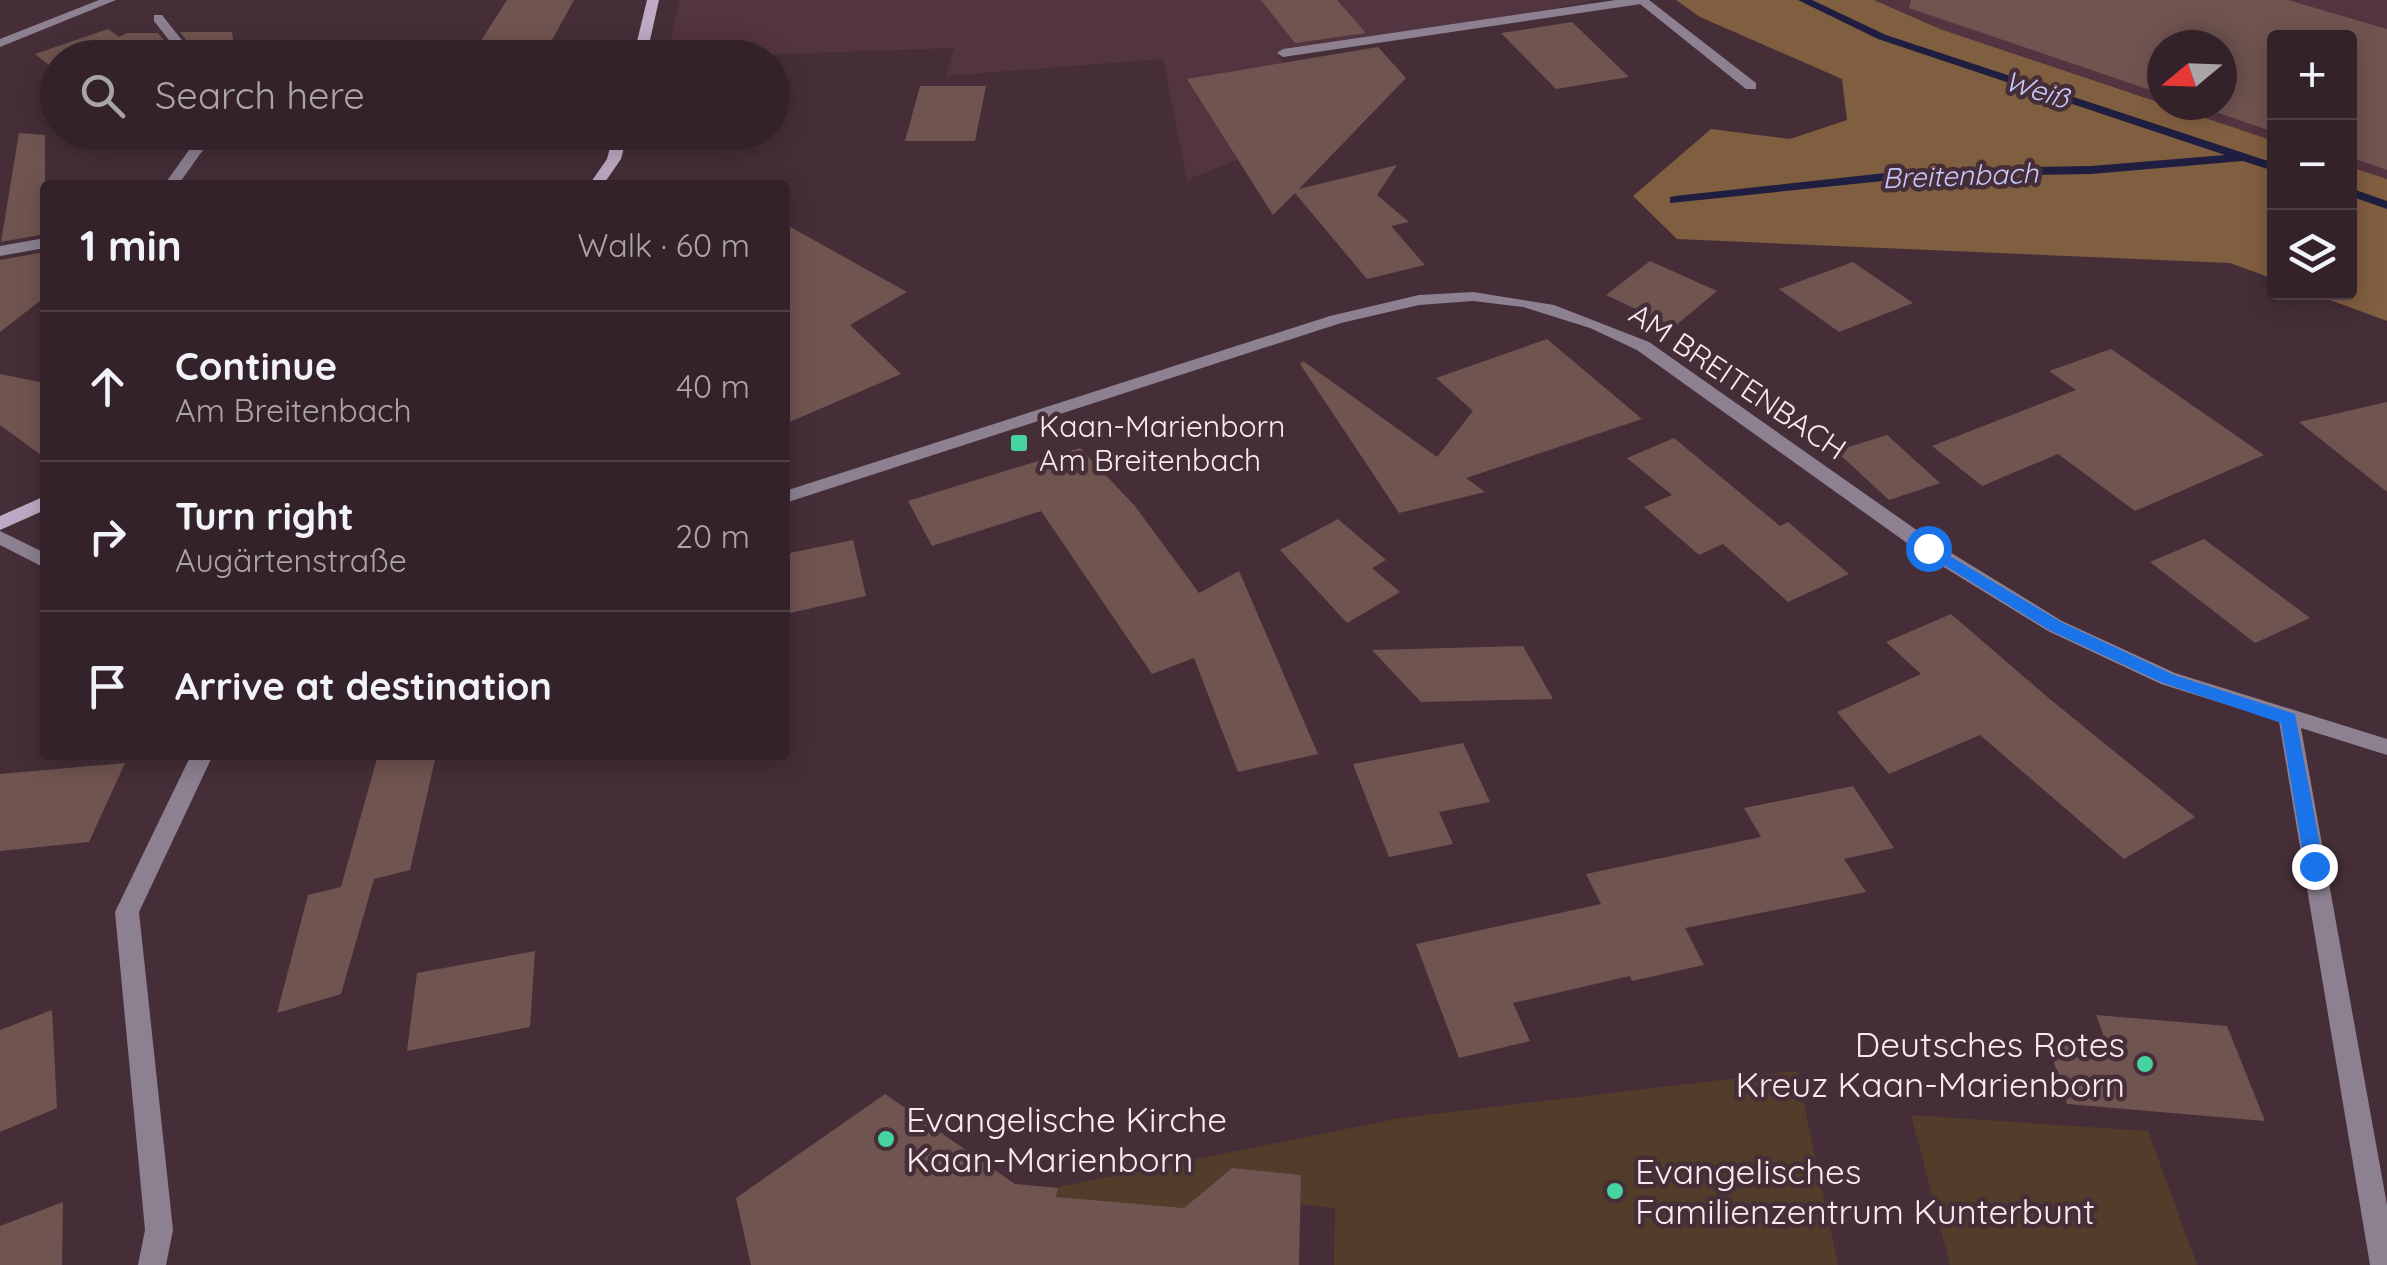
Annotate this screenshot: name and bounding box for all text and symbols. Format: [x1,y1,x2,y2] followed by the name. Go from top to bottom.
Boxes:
[2147,30,2237,120] north arrow
[2267,30,2357,300] map controls
[2267,30,2357,120] button: +
[40,40,790,150] search box
[2000,62,2074,116] water label: Weiß
[75,68,130,123] icon: search
[155,71,365,119] text: Search here
[2267,120,2357,210] button: −
[1881,155,2040,195] water label: Breitenbach
[2267,210,2357,300] button: layers
[80,219,182,272] text: 1 min
[578,225,750,265] text: Walk · 60 m
[1622,294,1854,468] street label: AM BREITENBACH
[175,342,337,390] text: Continue
[80,359,135,414] icon: ahead
[676,366,750,406] text: 40 m
[175,390,412,430] text: Am Breitenbach
[1039,407,1285,479] place label: Kaan-Marienborn Am Breitenbach
[1008,432,1030,454] marker: Kaan-Marienborn Am Breitenbach
[175,492,354,540] text: Turn right
[80,509,135,564] icon: right
[675,516,750,556] text: 20 m
[1906,526,1952,572] route start
[175,540,407,580] text: Augärtenstraße
[80,659,135,714] icon: arrive
[175,662,552,710] text: Arrive at destination
[2292,844,2338,890] route end
[1735,1022,2125,1106] place label: Deutsches Rotes Kreuz Kaan-Marienborn
[2134,1053,2156,1075] marker: Deutsches Rotes Kreuz Kaan-Marienborn
[906,1097,1227,1181] place label: Evangelische Kirche Kaan-Marienborn
[875,1128,897,1150] marker: Evangelische Kirche Kaan-Marienborn
[1635,1149,2095,1233] place label: Evangelisches Familienzentrum Kunterbunt
[1604,1180,1626,1202] marker: Evangelisches Familienzentrum Kunterbunt

